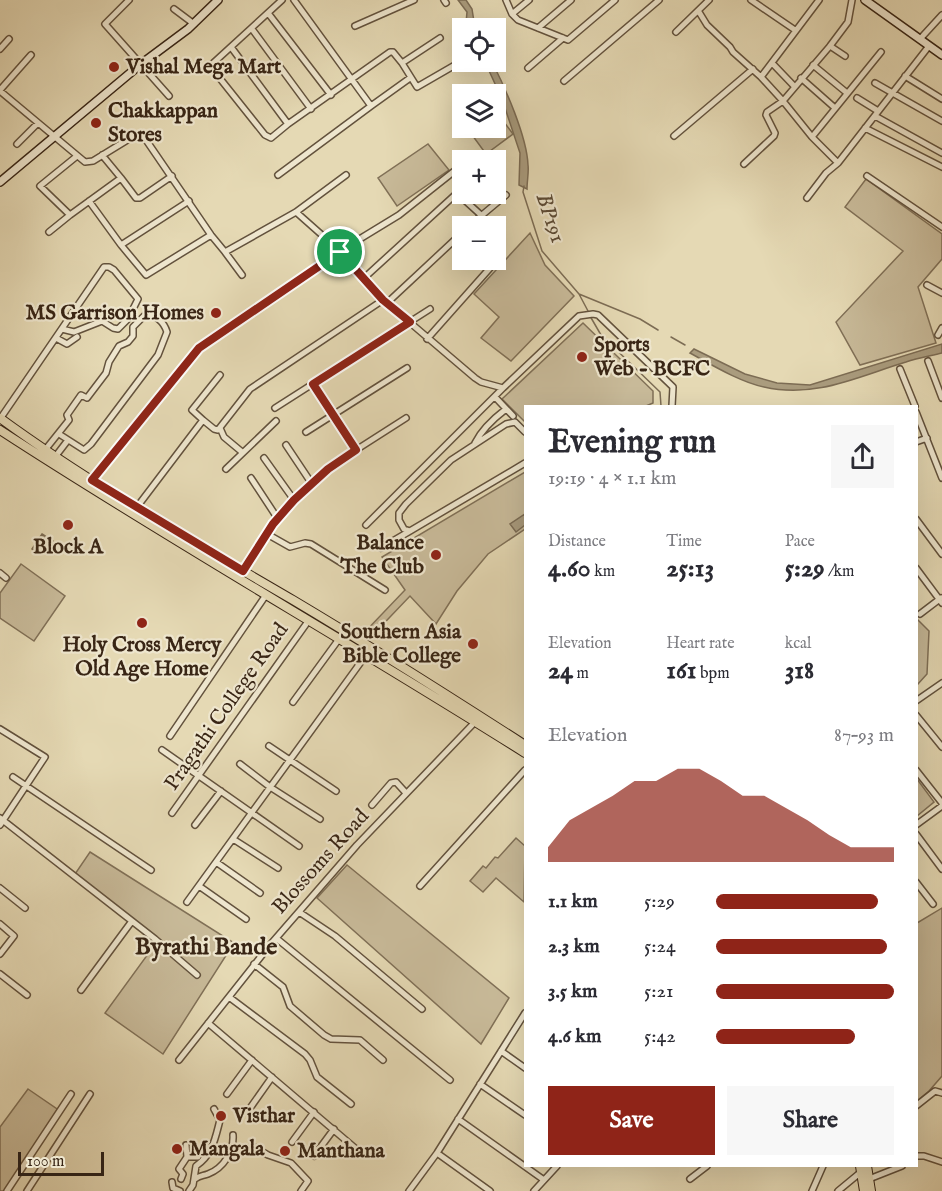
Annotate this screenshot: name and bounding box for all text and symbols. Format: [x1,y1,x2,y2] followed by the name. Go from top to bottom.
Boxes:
[452,18,506,270] map controls
[452,18,506,72] button: locate
[125,54,282,81] place label: Vishal Mega Mart
[107,60,121,74] marker: Vishal Mega Mart
[452,84,506,138] button: layers
[108,98,218,149] place label: Chakkappan Stores
[89,116,103,130] marker: Chakkappan Stores
[452,150,506,204] button: +
[528,189,572,247] water label: BP191
[452,216,506,270] button: −
[314,226,365,277] pin
[323,235,356,268] icon: arrive
[26,300,204,327] place label: MS Garrison Homes
[209,306,223,320] marker: MS Garrison Homes
[593,332,710,383] place label: Sports Web - BCFC
[575,350,589,364] marker: Sports Web - BCFC
[548,422,716,464] text: Evening run
[831,425,894,488] button: share
[548,466,677,491] text: 19:19 · 4 × 1.1 km
[61,518,75,532] marker: Block A
[340,530,424,581] place label: Balance The Club
[548,532,606,552] text: Distance
[666,532,702,552] text: Time
[785,532,815,552] text: Pace
[33,534,105,561] place label: Block A
[429,548,443,562] marker: Balance The Club
[548,552,591,585] text: 4.60
[666,552,714,585] text: 25:13
[785,552,824,585] text: 5:29
[591,562,615,582] text: km
[824,562,854,582] text: /km
[135,616,149,630] marker: Holy Cross Mercy Old Age Home
[159,617,295,796] street label: Pragathi College Road
[340,619,462,670] place label: Southern Asia Bible College
[63,632,222,683] place label: Holy Cross Mercy Old Age Home
[548,634,611,654] text: Elevation
[666,634,735,654] text: Heart rate
[785,634,811,654] text: kcal
[466,637,480,651] marker: Southern Asia Bible College
[548,654,573,687] text: 24
[666,654,697,687] text: 161
[785,654,814,687] text: 318
[573,664,589,684] text: m
[697,664,730,684] text: bpm
[548,723,627,748] text: Elevation
[834,723,894,748] text: 87–93 m
[267,803,376,920] street label: Blossoms Road
[548,889,598,914] text: 1.1 km
[644,889,675,914] text: 5:29
[135,932,277,963] district label: Byrathi Bande
[548,934,600,959] text: 2.3 km
[644,934,676,959] text: 5:24
[548,979,598,1004] text: 3.5 km
[644,979,673,1004] text: 5:21
[548,1024,602,1049] text: 4.6 km
[644,1024,676,1049] text: 5:42
[548,1086,715,1155] button: Save
[727,1086,894,1155] button: Share
[232,1103,295,1130] place label: Visthar
[214,1109,228,1123] marker: Visthar
[189,1136,265,1163] place label: Mangala
[297,1138,386,1165] place label: Manthana
[170,1142,184,1156] marker: Mangala
[278,1144,292,1158] marker: Manthana
[18,1149,104,1176] scale bar
[27,1152,64,1172] text: 100 m

